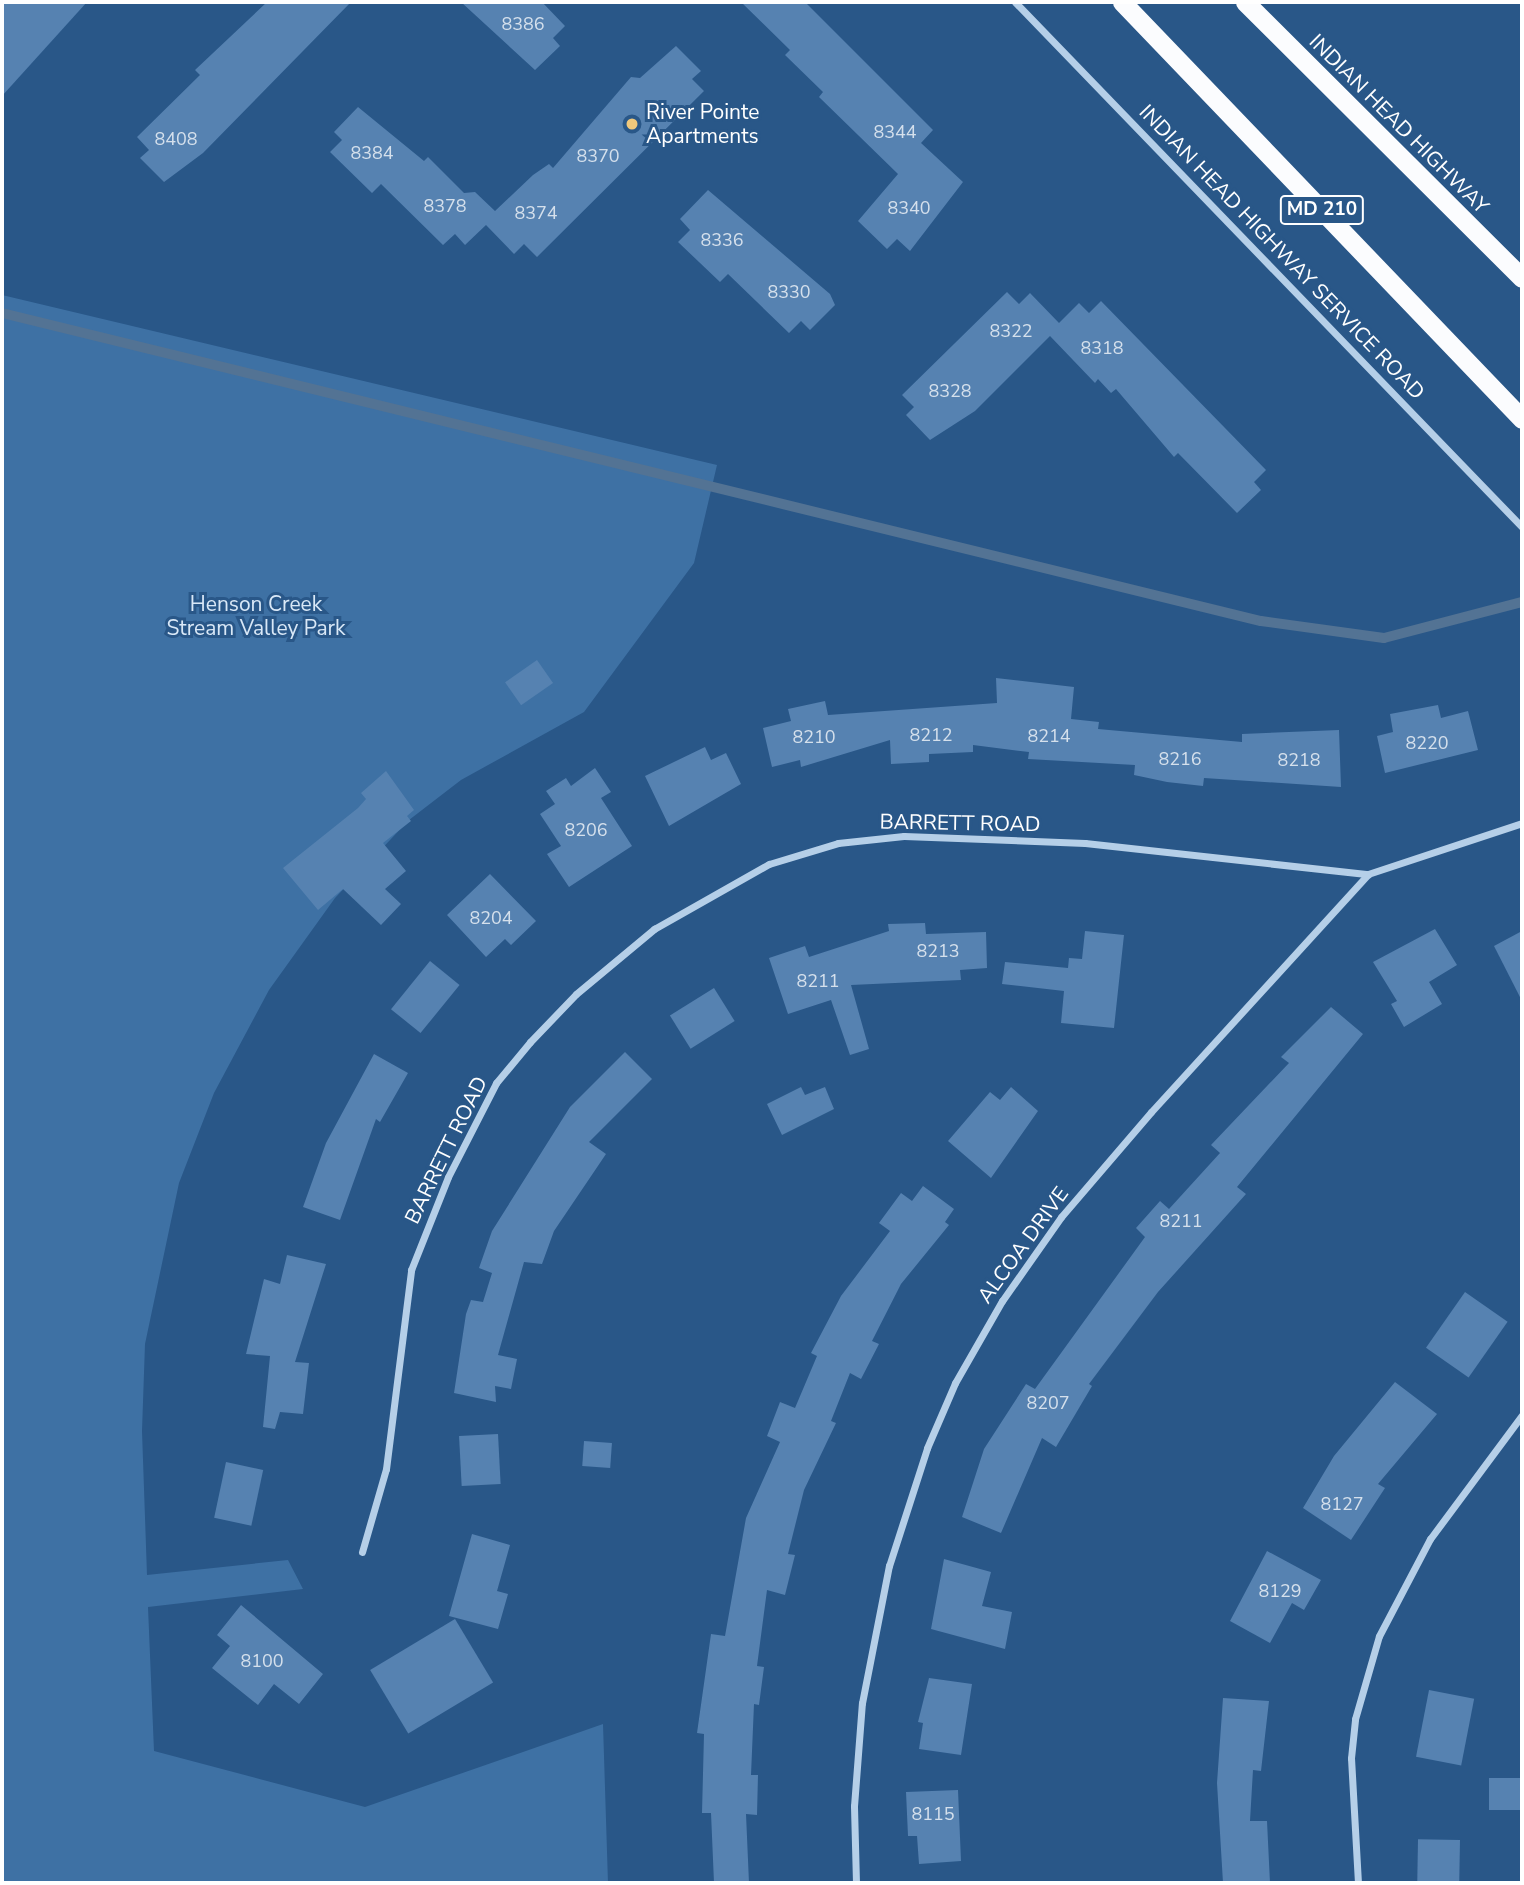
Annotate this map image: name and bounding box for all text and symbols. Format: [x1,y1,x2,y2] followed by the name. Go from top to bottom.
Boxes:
[501,13,545,35] house number: 8386
[1304,29,1494,219] street label: INDIAN HEAD HIGHWAY
[646,99,759,149] place label: River Pointe Apartments
[1134,99,1430,405] street label: INDIAN HEAD HIGHWAY SERVICE ROAD
[624,116,640,132] marker: River Pointe Apartments
[873,121,917,143] house number: 8344
[154,128,198,150] house number: 8408
[350,142,394,164] house number: 8384
[576,145,620,167] house number: 8370
[1278,194,1366,226] road number: MD 210
[423,195,467,217] house number: 8378
[887,197,931,219] house number: 8340
[514,202,558,224] house number: 8374
[700,229,744,251] house number: 8336
[767,281,811,303] house number: 8330
[989,320,1033,342] house number: 8322
[1080,337,1124,359] house number: 8318
[928,380,972,402] house number: 8328
[166,591,346,641] park label: Henson Creek Stream Valley Park
[909,724,953,746] house number: 8212
[1027,725,1071,747] house number: 8214
[792,726,836,748] house number: 8210
[1405,732,1449,754] house number: 8220
[1158,748,1202,770] house number: 8216
[1277,749,1321,771] house number: 8218
[879,809,1041,837] street label: BARRETT ROAD
[564,819,608,841] house number: 8206
[469,907,513,929] house number: 8204
[916,940,960,962] house number: 8213
[796,970,840,992] house number: 8211
[399,1072,493,1228] street label: BARRETT ROAD
[972,1182,1074,1308] street label: ALCOA DRIVE
[1159,1210,1203,1232] house number: 8211
[1026,1392,1070,1414] house number: 8207
[1320,1493,1364,1515] house number: 8127
[1258,1580,1302,1602] house number: 8129
[240,1650,284,1672] house number: 8100
[911,1803,955,1825] house number: 8115

